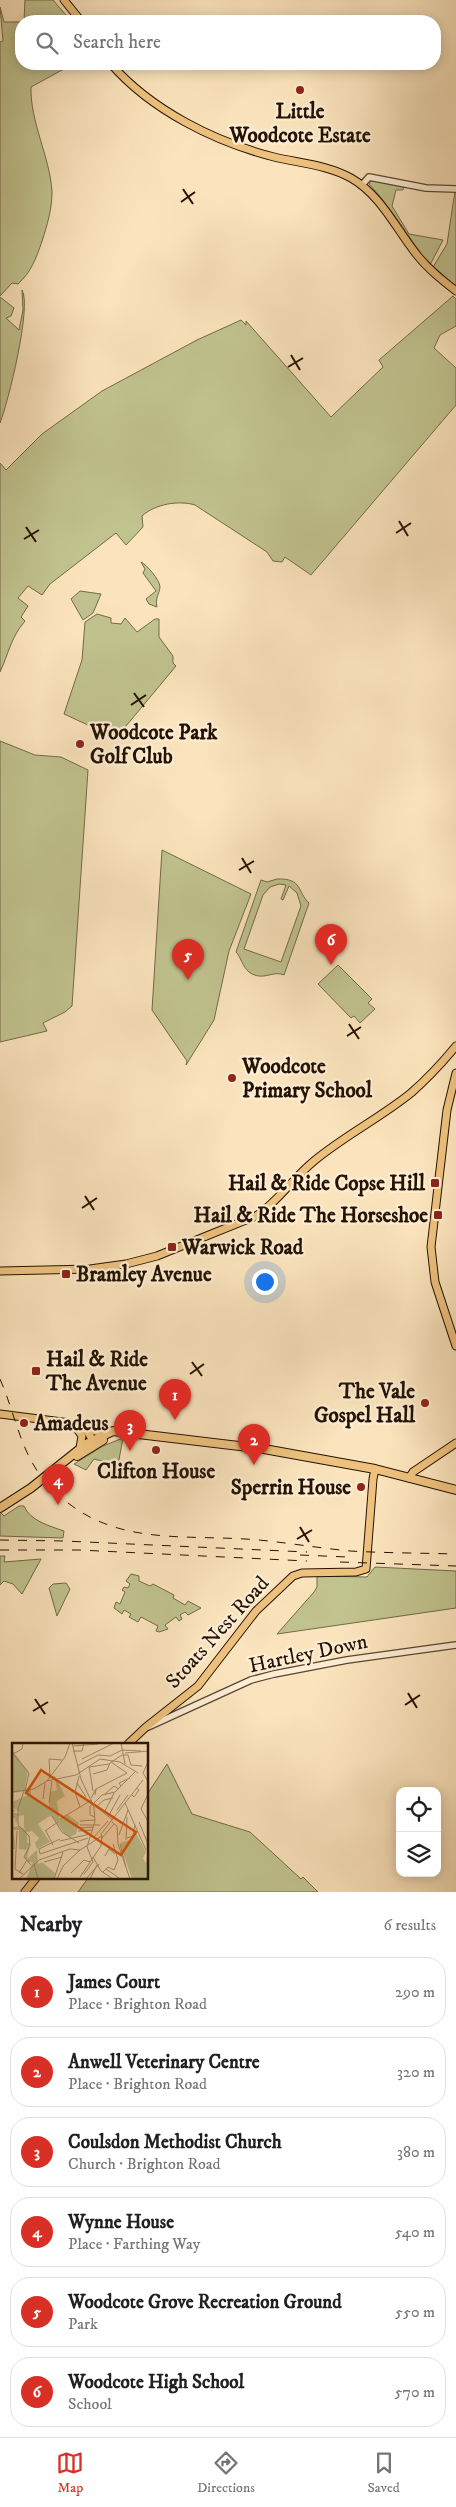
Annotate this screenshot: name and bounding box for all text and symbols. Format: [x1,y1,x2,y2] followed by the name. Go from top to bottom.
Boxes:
[15,15,441,70] search box
[33,29,61,57] icon: search
[73,31,161,54] text: Search here
[294,84,306,96] marker: Little Woodcote Estate
[228,99,371,149] place label: Little Woodcote Estate
[89,720,218,770] place label: Woodcote Park Golf Club
[74,738,86,750] marker: Woodcote Park Golf Club
[315,924,347,965] pin: 6
[172,939,204,980] pin: 5
[241,1054,373,1104] place label: Woodcote Primary School
[226,1072,238,1084] marker: Woodcote Primary School
[228,1171,426,1197] place label: Hail & Ride Copse Hill
[429,1177,441,1189] marker: Hail & Ride Copse Hill
[194,1203,428,1229] place label: Hail & Ride The Horseshoe
[432,1209,444,1221] marker: Hail & Ride The Horseshoe
[181,1235,304,1261] place label: Warwick Road
[166,1241,178,1253] marker: Warwick Road
[76,1262,212,1288] place label: Bramley Avenue
[60,1268,72,1280] marker: Bramley Avenue
[252,1269,278,1295] your location
[45,1347,148,1397] place label: Hail & Ride The Avenue
[30,1365,42,1377] marker: Hail & Ride The Avenue
[159,1379,191,1420] pin: 1
[314,1379,416,1429] place label: The Vale Gospel Hall
[419,1397,431,1409] marker: The Vale Gospel Hall
[114,1410,146,1451] pin: 3
[33,1411,108,1437] place label: Amadeus
[18,1417,30,1429] marker: Amadeus
[238,1424,270,1465] pin: 2
[150,1444,162,1456] marker: Clifton House
[97,1459,215,1485] place label: Clifton House
[42,1464,74,1505] pin: 4
[231,1475,351,1501] place label: Sperrin House
[355,1481,367,1493] marker: Sperrin House
[160,1571,275,1694] street label: Stoats Nest Road
[246,1629,370,1679] street label: Hartley Down
[12,1743,149,1880] inset map
[396,1787,441,1877] map controls
[396,1787,441,1832] button: locate
[396,1832,441,1877] button: layers
[20,1912,82,1938] text: Nearby
[383,1915,436,1935] text: 6 results
[68,1971,160,1994] text: James Court
[34,1982,40,2002] text: 1
[395,1982,435,2002] text: 290 m
[68,1994,207,2014] text: Place · Brighton Road
[68,2051,260,2074] text: Anwell Veterinary Centre
[33,2062,41,2082] text: 2
[397,2062,435,2082] text: 320 m
[68,2074,207,2094] text: Place · Brighton Road
[68,2131,282,2154] text: Coulsdon Methodist Church
[34,2142,40,2162] text: 3
[397,2142,435,2162] text: 380 m
[68,2154,221,2174] text: Church · Brighton Road
[68,2211,174,2234] text: Wynne House
[32,2222,42,2242] text: 4
[395,2222,435,2242] text: 540 m
[68,2234,200,2254] text: Place · Farthing Way
[68,2291,342,2314] text: Woodcote Grove Recreation Ground
[33,2302,41,2322] text: 5
[395,2302,435,2322] text: 550 m
[68,2314,98,2334] text: Park
[68,2371,244,2394] text: Woodcote High School
[33,2382,41,2402] text: 6
[395,2382,435,2402] text: 570 m
[68,2394,112,2414] text: School
[56,2449,84,2497] tab: Map
[197,2449,255,2497] tab: Directions
[368,2449,400,2497] tab: Saved

